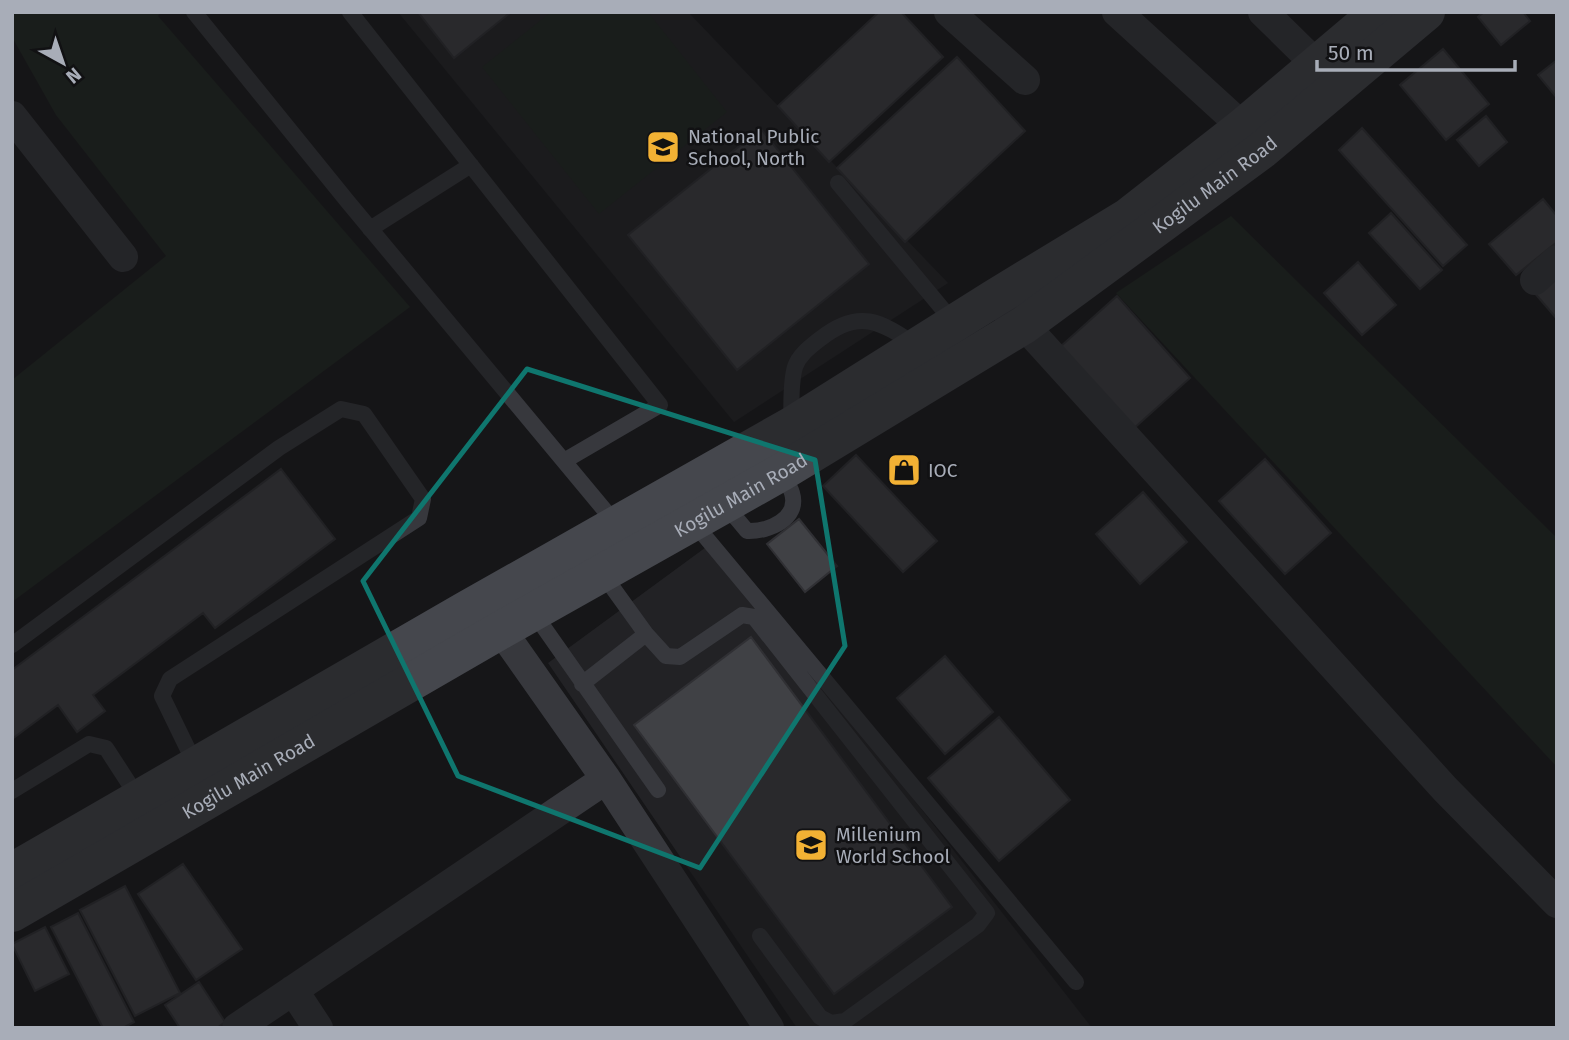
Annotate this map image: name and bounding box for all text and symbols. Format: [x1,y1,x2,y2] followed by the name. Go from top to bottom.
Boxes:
[28,28,98,98] north arrow
[1317,28,1515,72] scale bar
[1328,40,1374,66] text: 50 m
[61,63,86,89] text: N
[688,125,819,170] place label: National Public School, North
[644,128,682,166] school or university icon: National Public School, North
[1147,131,1282,238] street label: Kogilu Main Road
[670,448,811,542] street label: Kogilu Main Road
[885,451,923,489] shop icon: IOC
[928,459,958,482] place label: IOC
[178,729,319,824] street label: Kogilu Main Road
[836,823,951,868] place label: Millenium World School
[792,826,830,864] school or university icon: Millenium World School

